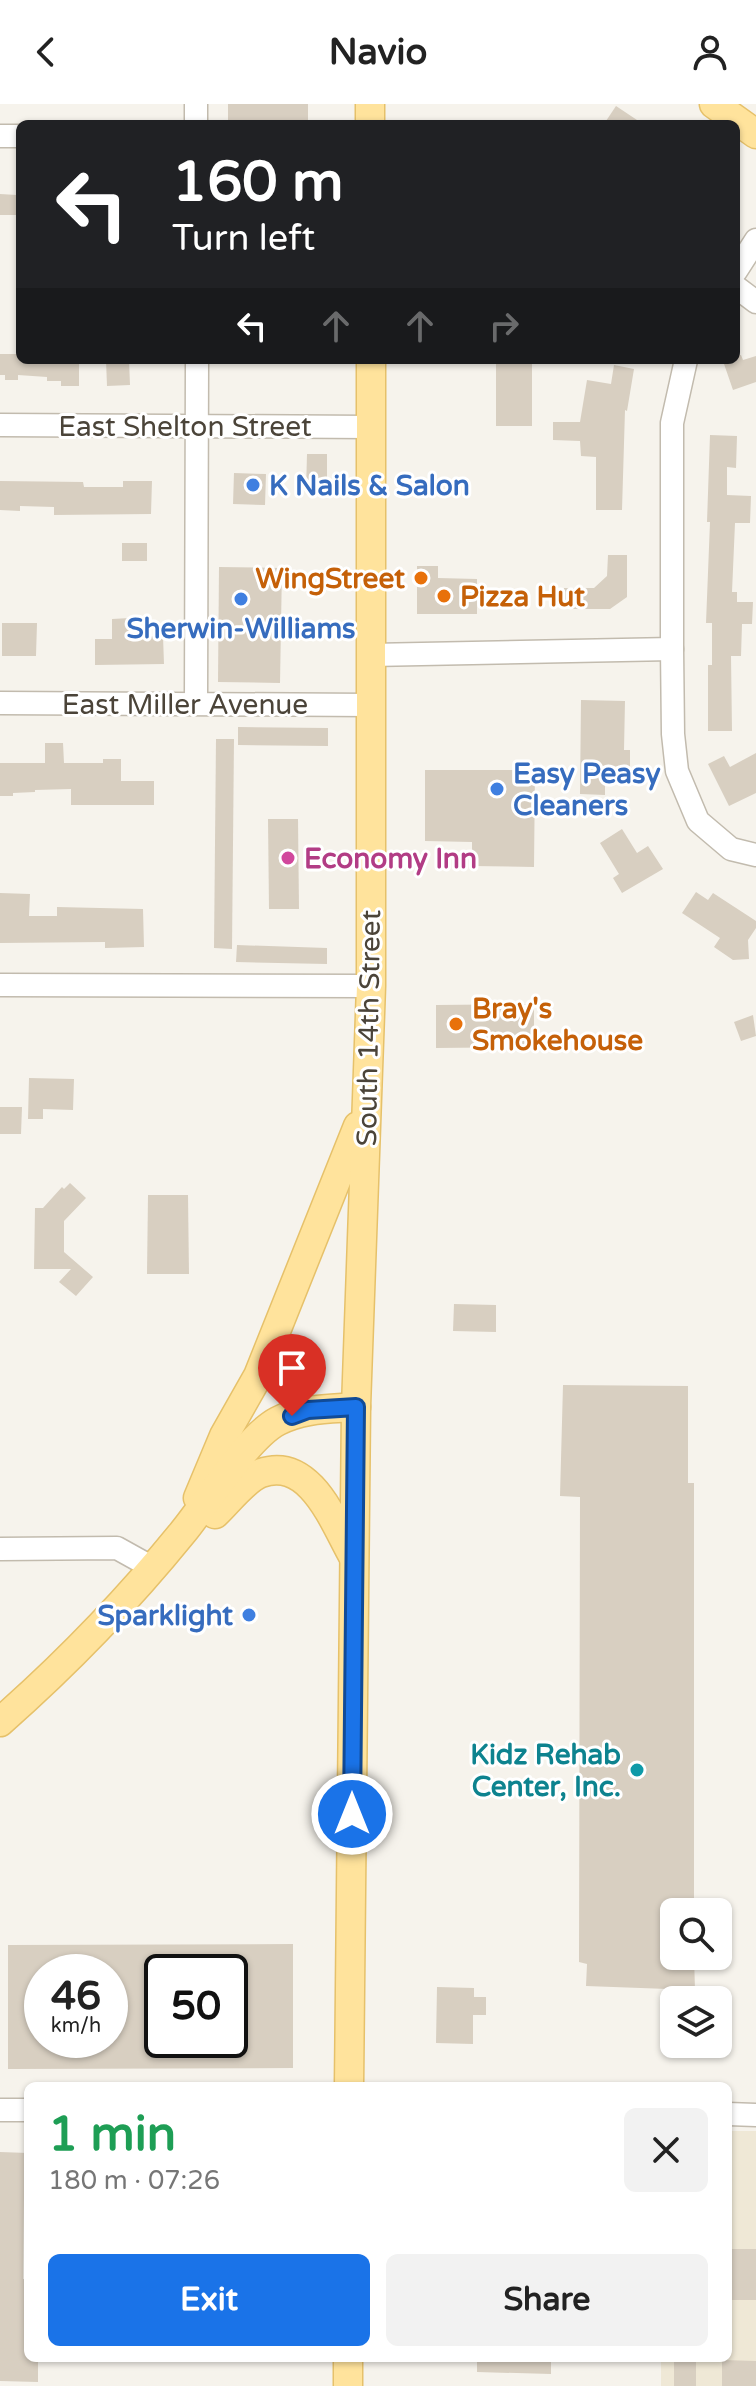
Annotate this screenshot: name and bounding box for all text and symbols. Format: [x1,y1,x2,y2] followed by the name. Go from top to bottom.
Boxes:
[24,30,68,74] icon: back
[688,30,732,74] icon: person
[329,31,427,74] text: Navio
[172,149,343,216] text: 160 m
[40,152,144,256] icon: left
[172,217,315,260] text: Turn left
[230,304,274,348] icon: left
[314,304,358,348] icon: ahead
[398,304,442,348] icon: ahead
[482,304,526,348] icon: right
[58,410,312,444] street label: East Shelton Street
[269,469,470,503] place label: K Nails & Salon
[244,476,262,494] marker: K Nails & Salon
[255,562,405,596] place label: WingStreet
[412,569,430,587] marker: WingStreet
[460,580,585,614] place label: Pizza Hut
[435,587,453,605] marker: Pizza Hut
[232,590,250,608] marker: Sherwin-Williams
[126,612,356,646] place label: Sherwin-Williams
[62,688,308,722] street label: East Miller Avenue
[513,757,660,823] place label: Easy Peasy Cleaners
[488,780,506,798] marker: Easy Peasy Cleaners
[304,842,477,876] place label: Economy Inn
[279,849,297,867] marker: Economy Inn
[350,909,388,1147] street label: South 14th Street
[472,992,643,1058] place label: Bray's Smokehouse
[447,1015,465,1033] marker: Bray's Smokehouse
[258,1334,326,1416] pin
[270,1346,314,1390] icon: arrive
[98,1599,233,1633] place label: Sparklight
[240,1606,258,1624] marker: Sparklight
[470,1738,621,1804] place label: Kidz Rehab Center, Inc.
[628,1761,646,1779] marker: Kidz Rehab Center, Inc.
[310,1772,394,1856] position arrow
[660,1898,732,2058] map controls
[660,1898,732,1970] button: search
[144,1954,248,2058] speed limit sign: 50
[51,1972,101,2020] text: 46
[660,1986,732,2058] button: layers
[51,2014,101,2038] text: km/h
[48,2106,176,2164] text: 1 min
[624,2108,708,2192] button: close
[48,2165,220,2196] text: 180 m · 07:26
[48,2254,370,2346] button: Exit
[386,2254,708,2346] button: Share

